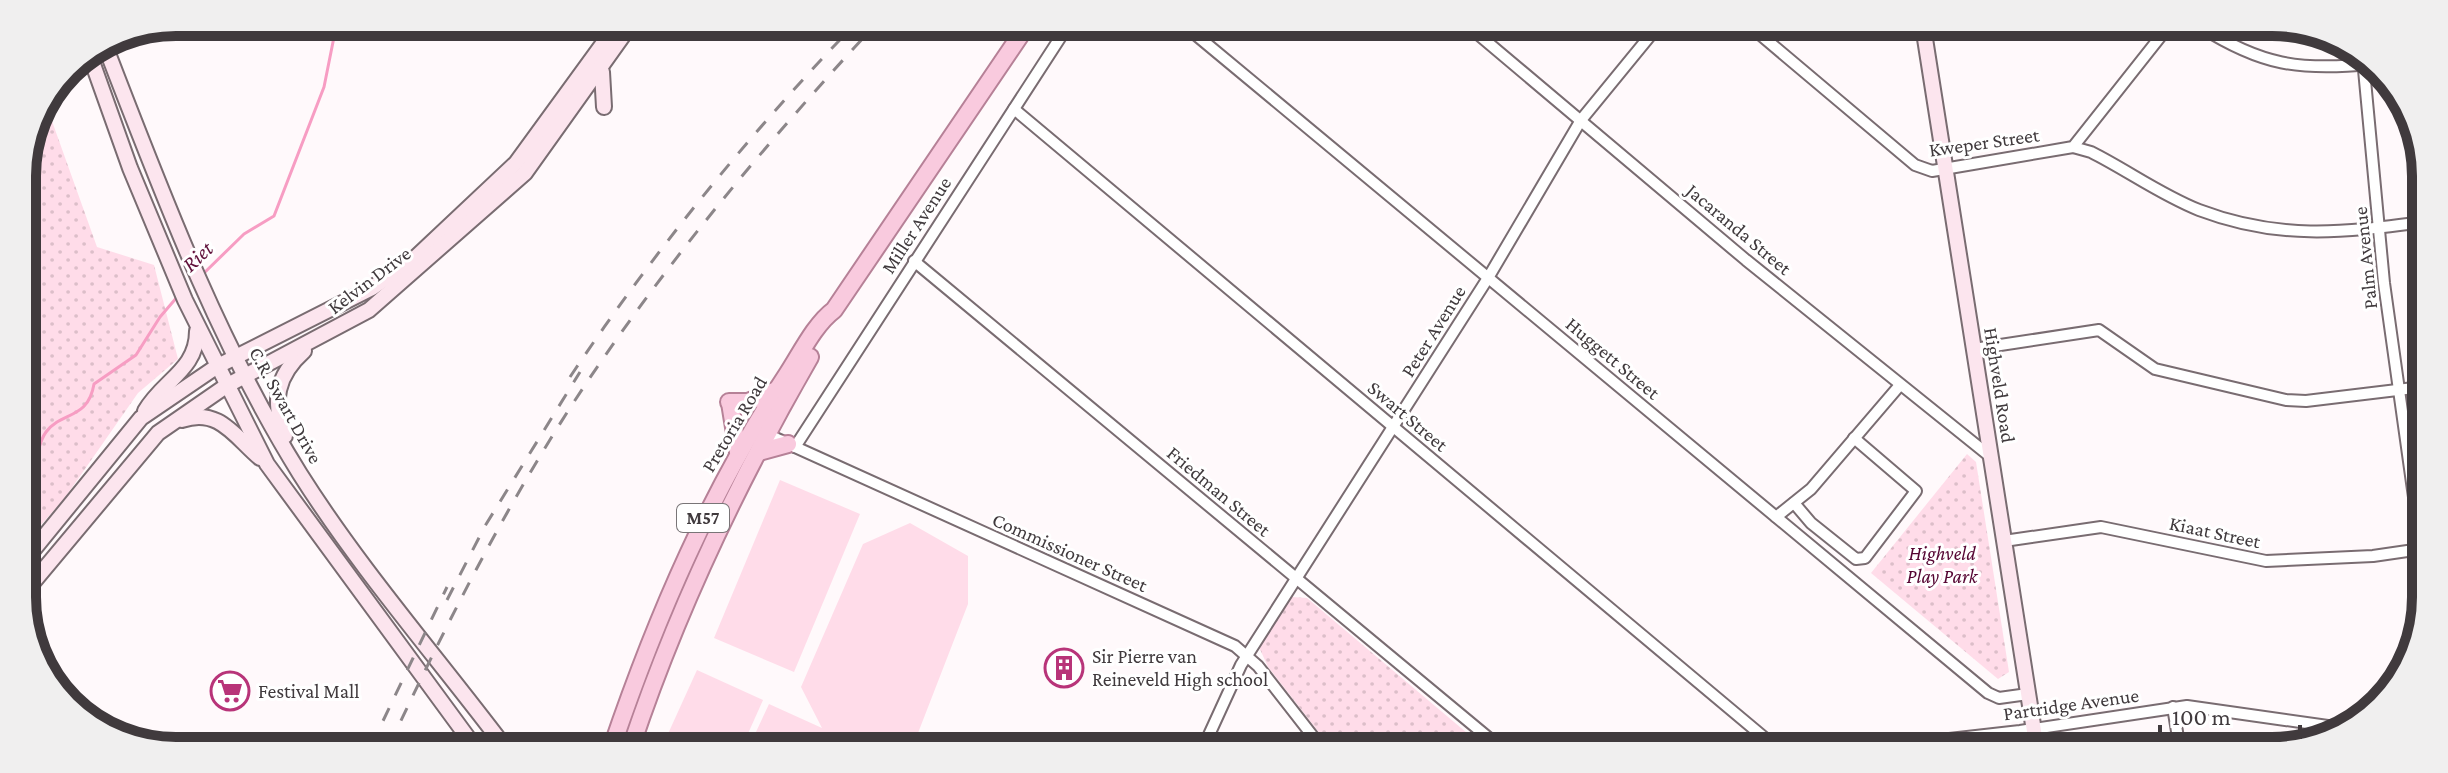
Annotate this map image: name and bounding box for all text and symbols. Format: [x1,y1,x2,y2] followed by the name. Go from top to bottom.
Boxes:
[1927,123,2041,162] street label: Kweper Street
[877,172,956,277] street label: Miller Avenue
[1680,178,1796,280] street label: Jacaranda Street
[2349,205,2381,310] street label: Palm Avenue
[177,236,218,277] water label: Riet
[323,242,415,318] street label: Kelvin Drive
[1396,281,1470,381] street label: Peter Avenue
[1561,312,1665,405] street label: Huggett Street
[1979,326,2020,445] street label: Highveld Road
[245,343,327,467] street label: C.R. Swart Drive
[697,372,771,476] street label: Pretoria Road
[1364,376,1453,456] street label: Swart Street
[1163,441,1275,541] street label: Friedman Street
[677,504,729,532] road number: M57
[989,508,1151,596] street label: Commissioner Street
[2167,512,2263,552] street label: Kiaat Street
[1906,542,1979,588] park label: Highveld Play Park
[1092,645,1268,691] place label: Sir Pierre van Reineveld High school
[1043,647,1085,689] building icon: Sir Pierre van Reineveld High school
[209,670,251,712] supermarket icon: Festival Mall
[258,680,360,702] place label: Festival Mall
[2002,684,2141,725] street label: Partridge Avenue
[2160,689,2300,739] scale bar
[2172,703,2231,730] text: 100 m

